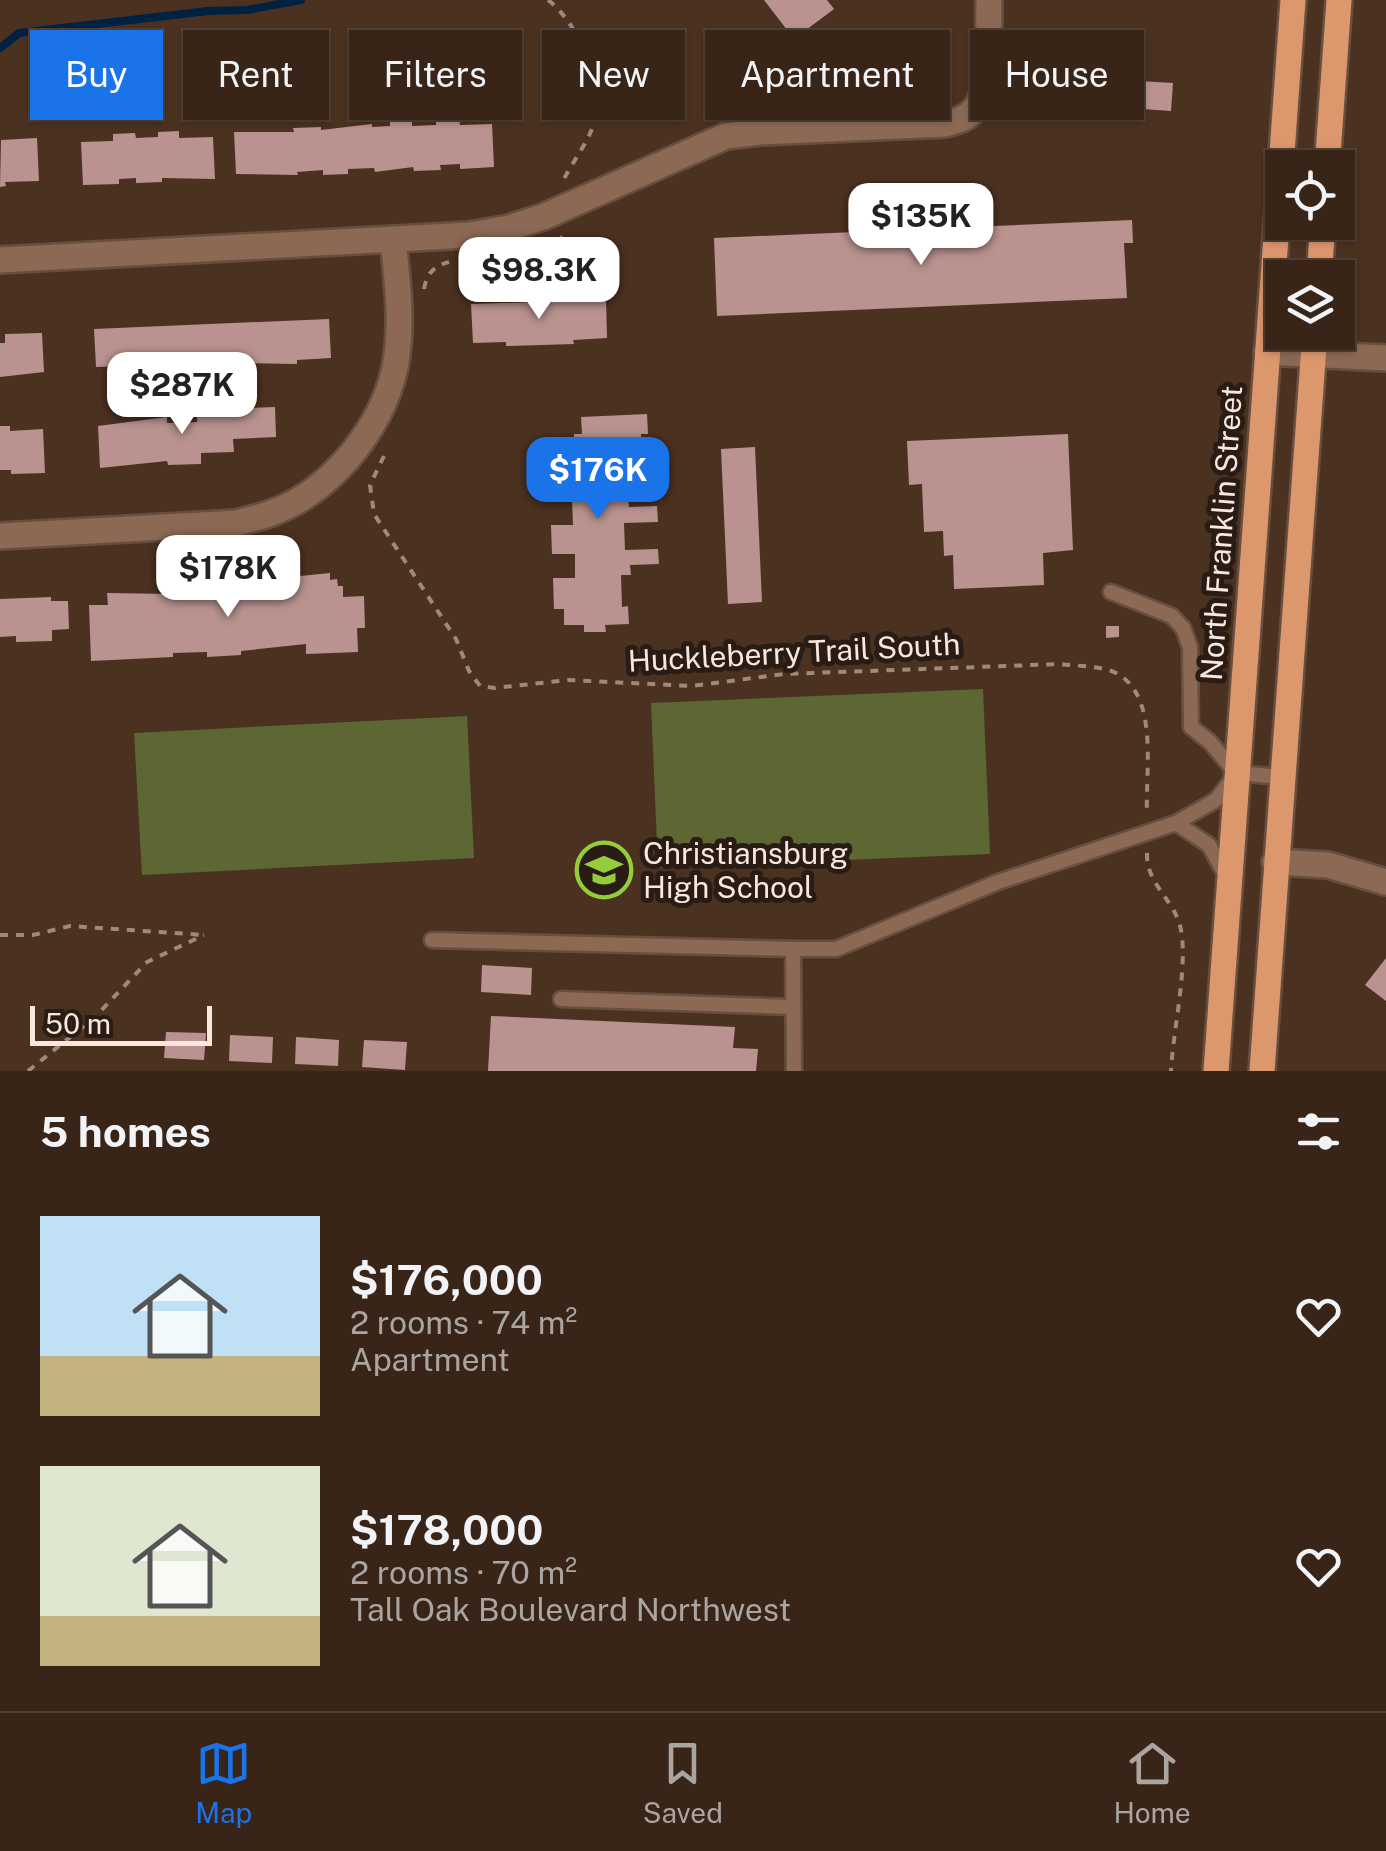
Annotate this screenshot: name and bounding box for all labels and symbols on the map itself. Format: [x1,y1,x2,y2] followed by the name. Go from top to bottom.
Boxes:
[851,183,991,268] pin: $135K
[458,237,620,322] pin: $98.3K
[112,352,252,437] pin: $287K
[1193,384,1249,682] street label: North Franklin Street
[528,437,668,522] pin: $176K
[158,535,298,620] pin: $178K
[627,625,961,679] street label: Huckleberry Trail South
[643,835,848,905] place label: Christiansburg High School
[574,840,634,900] school or university icon: Christiansburg High School
[30,1001,212,1046] scale bar

